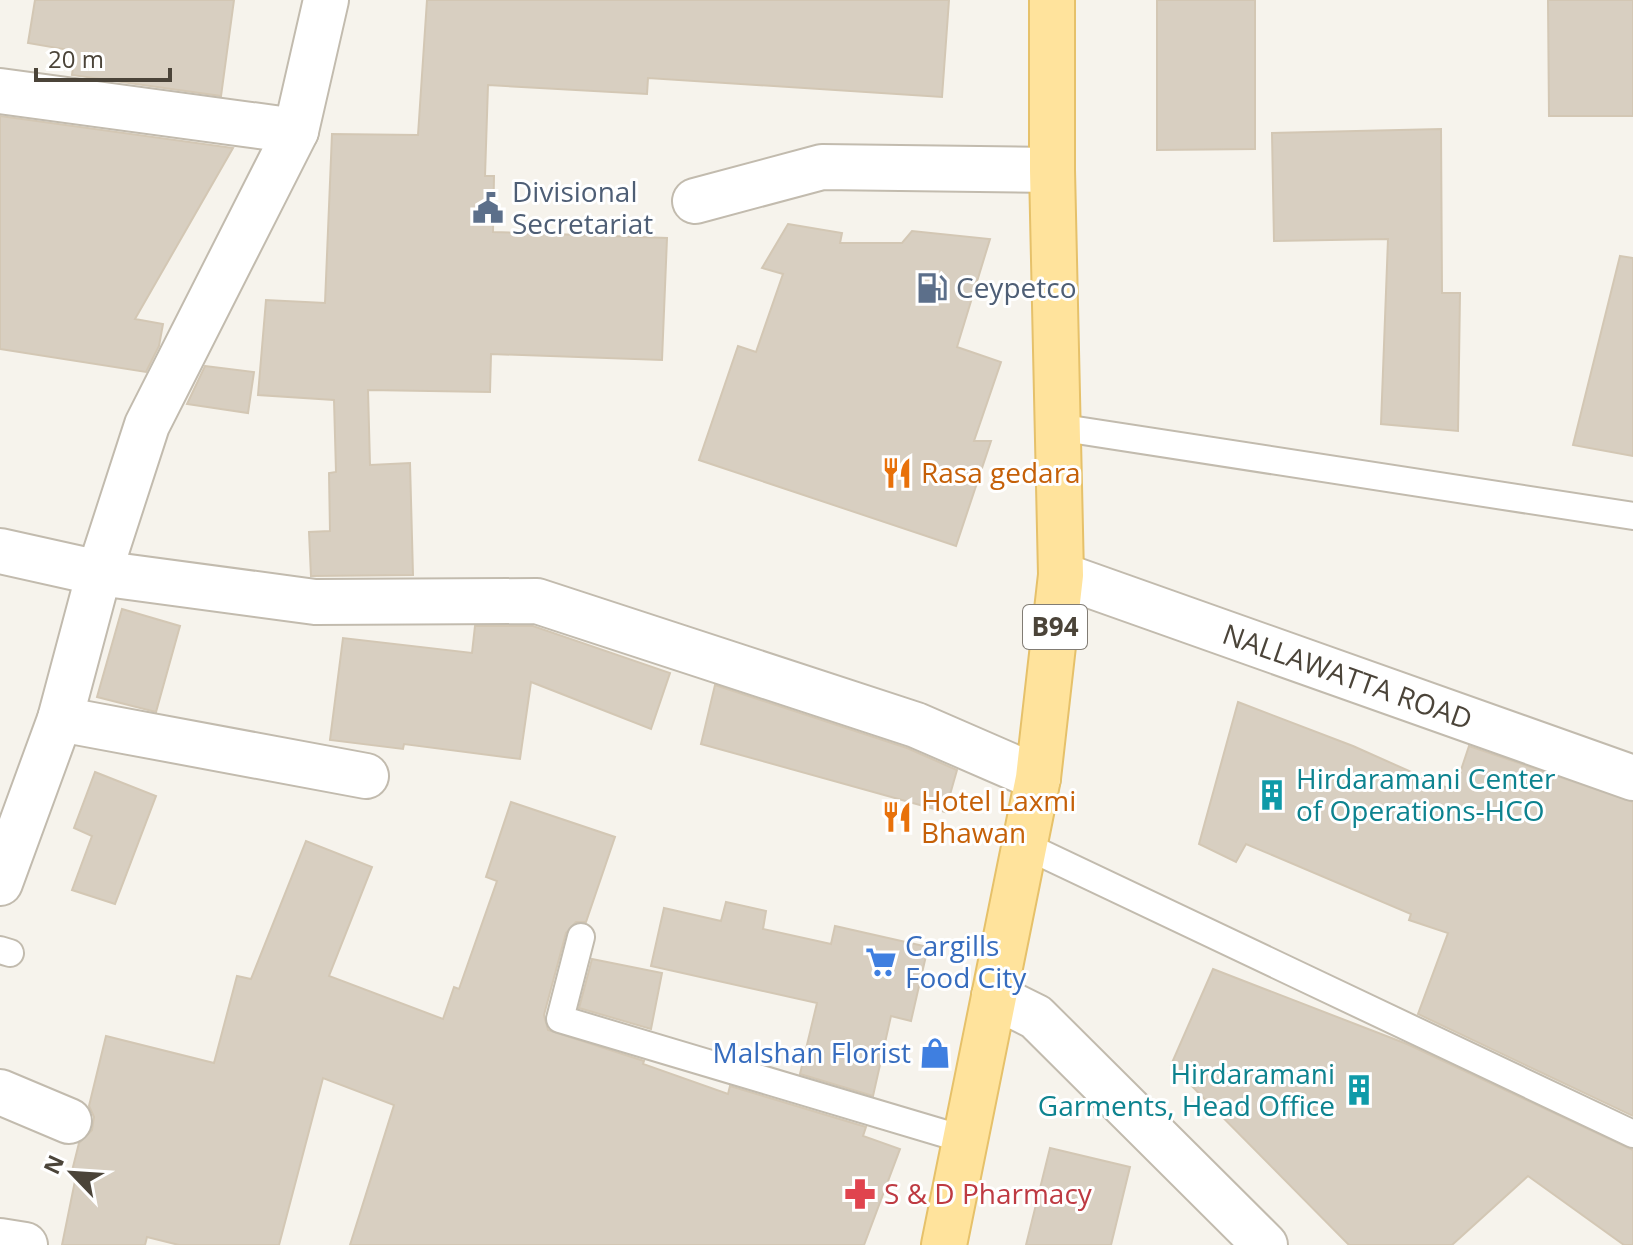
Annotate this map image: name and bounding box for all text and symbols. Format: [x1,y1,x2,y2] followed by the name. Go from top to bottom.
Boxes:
[36,32,170,82] scale bar
[48,42,104,75] text: 20 m
[512,172,653,242] place label: Divisional Secretariat
[471,191,505,225] public building icon: Divisional Secretariat
[956,268,1076,306] place label: Ceypetco
[915,271,949,305] fuel station icon: Ceypetco
[921,453,1081,491] place label: Rasa gedara
[880,456,914,490] restaurant icon: Rasa gedara
[1023,605,1087,649] road number: B94
[1218,614,1478,738] street label: NALLAWATTA ROAD
[1296,759,1556,829] place label: Hirdaramani Center of Operations-HCO
[1255,778,1289,812] building icon: Hirdaramani Center of Operations-HCO
[921,781,1076,851] place label: Hotel Laxmi Bhawan
[880,800,914,834] restaurant icon: Hotel Laxmi Bhawan
[905,926,1027,996] place label: Cargills Food City
[864,945,898,979] supermarket icon: Cargills Food City
[712,1033,911,1071] place label: Malshan Florist
[918,1036,952,1070] shop icon: Malshan Florist
[1038,1054,1335,1124] place label: Hirdaramani Garments, Head Office
[1342,1073,1376,1107] building icon: Hirdaramani Garments, Head Office
[32,1133,112,1213] north arrow
[36,1150,70,1179] text: N
[884,1174,1093,1212] place label: S & D Pharmacy
[843,1177,877,1211] pharmacy icon: S & D Pharmacy

